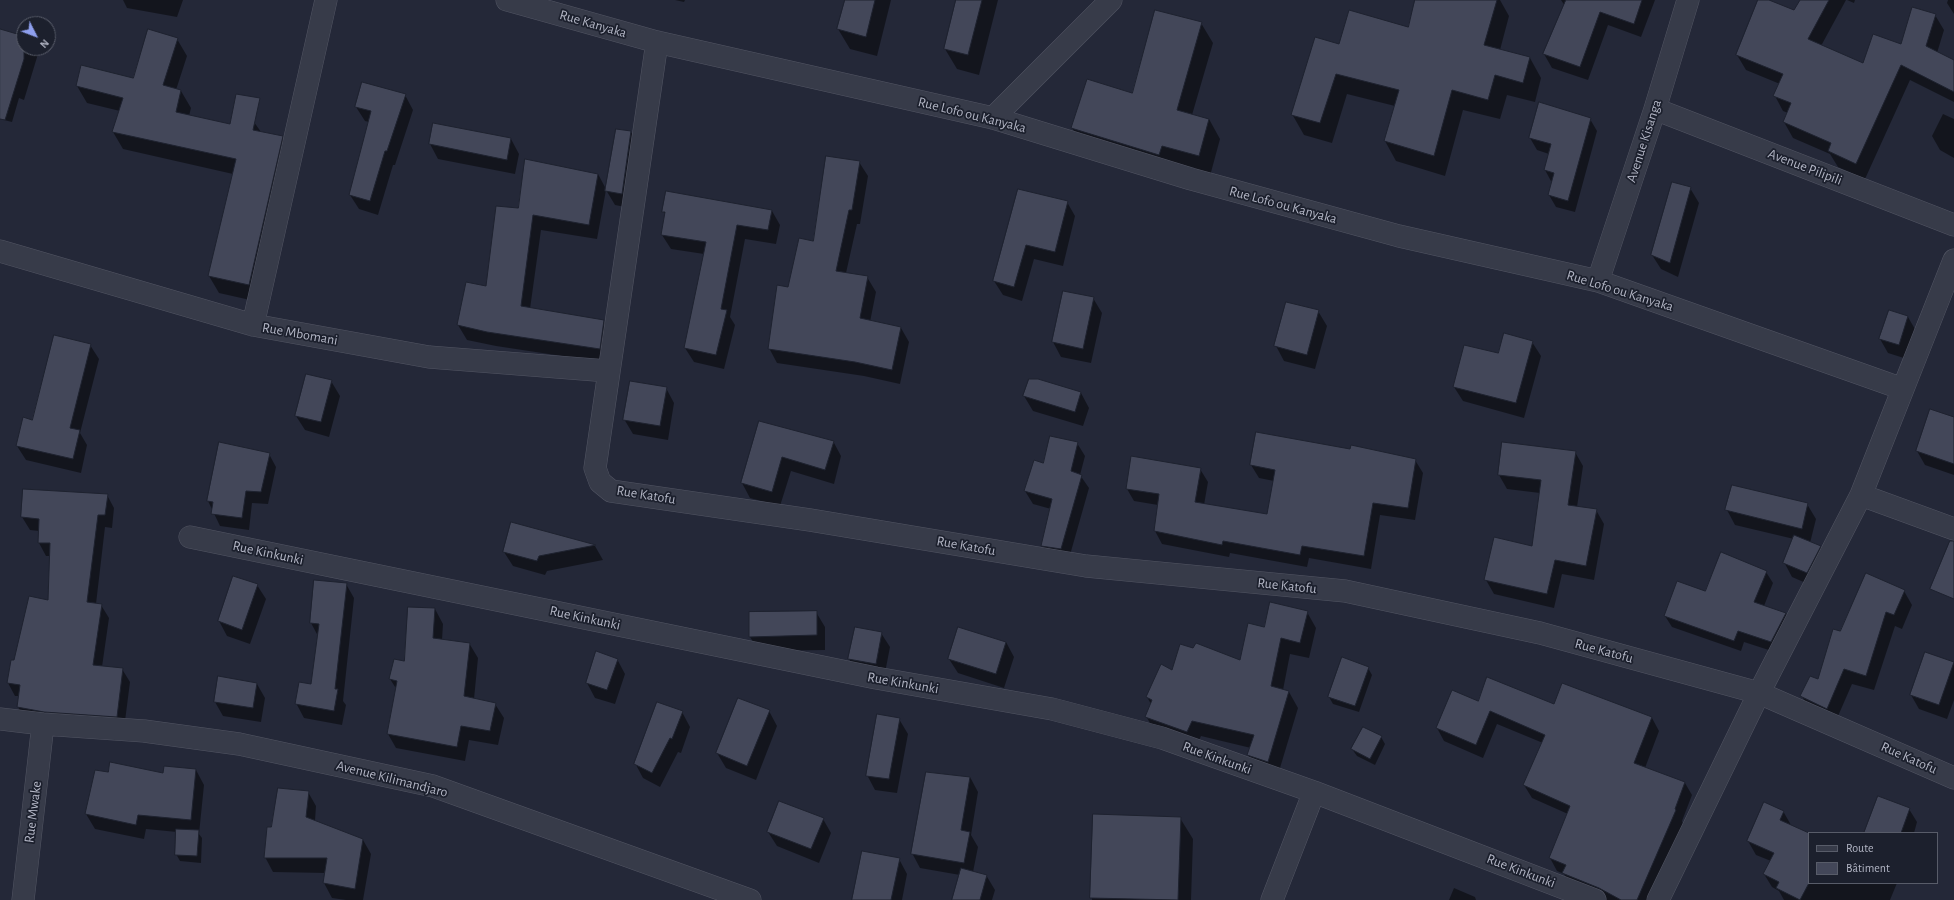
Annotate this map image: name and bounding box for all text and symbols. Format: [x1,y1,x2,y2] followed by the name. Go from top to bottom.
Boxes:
[558,6,628,42] street label: Rue Kanyaka
[16,16,56,56] north arrow
[38,37,51,50] text: N
[916,93,1028,137] street label: Rue Lofo ou Kanyaka
[1623,98,1665,184] street label: Avenue Kisanga
[1766,145,1844,189] street label: Avenue Pilipili
[1227,183,1339,227] street label: Rue Lofo ou Kanyaka
[1565,267,1675,315] street label: Rue Lofo ou Kanyaka
[261,319,339,349] street label: Rue Mbomani
[615,482,677,508] street label: Rue Katofu
[935,533,997,559] street label: Rue Katofu
[231,537,305,569] street label: Rue Kinkunki
[1256,575,1318,597] street label: Rue Katofu
[548,602,622,634] street label: Rue Kinkunki
[1573,635,1635,667] street label: Rue Katofu
[866,668,940,698] street label: Rue Kinkunki
[1180,738,1254,778] street label: Rue Kinkunki
[1878,738,1940,778] street label: Rue Katofu
[334,757,450,801] street label: Avenue Kilimandjaro
[21,780,45,844] street label: Rue Mwake
[1808,832,1938,884] legend
[1846,842,1873,854] text: Route
[1484,850,1558,892] street label: Rue Kinkunki
[1846,862,1890,874] text: Bâtiment

